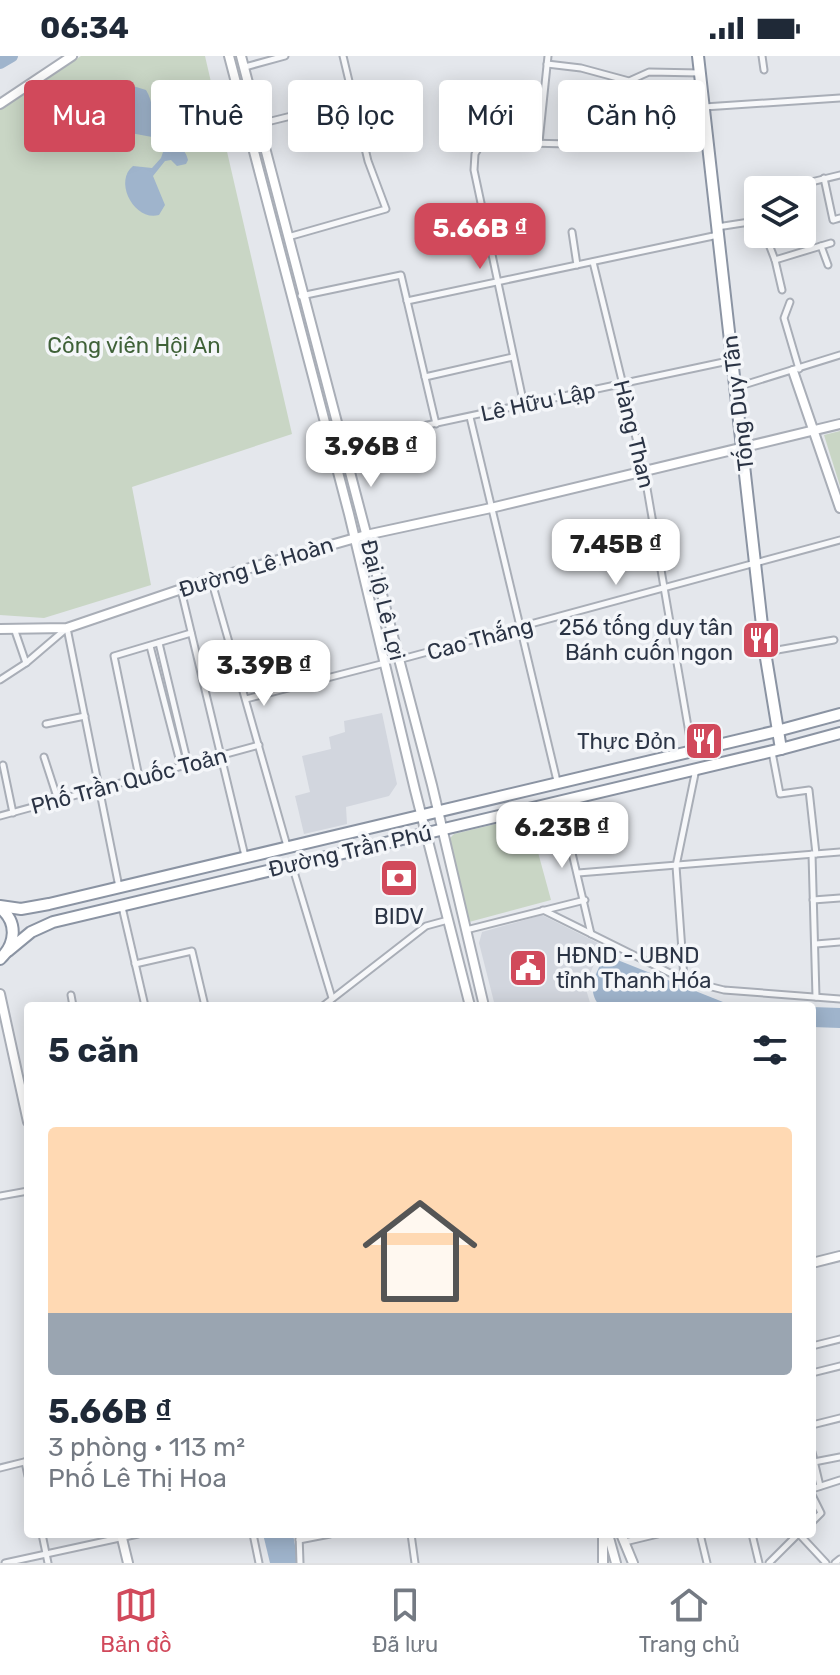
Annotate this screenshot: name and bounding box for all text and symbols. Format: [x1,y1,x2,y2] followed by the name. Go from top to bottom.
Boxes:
[40,10,129,46] text: 06:34
[24,80,135,152] chip: Mua
[151,80,272,152] chip: Thuê
[288,80,423,152] chip: Bộ lọc
[439,80,542,152] chip: Mới
[558,80,705,152] chip: Căn hộ
[744,176,816,248] map controls
[744,176,816,248] button: layers
[406,203,554,271] pin: 5.66B ₫
[433,213,527,244] text: 5.66B ₫
[47,332,221,359] park label: Công viên Hội An
[716,334,760,472] street label: Tống Duy Tân
[478,377,598,427] street label: Lê Hữu Lập
[608,377,660,491] street label: Hàng Than
[297,421,445,489] pin: 3.96B ₫
[324,431,418,462] text: 3.96B ₫
[542,519,690,587] pin: 7.45B ₫
[570,529,662,560] text: 7.45B ₫
[176,531,336,603] street label: Đường Lê Hoàn
[355,537,411,663] street label: Đại lộ Lê Lợi
[424,612,536,666] street label: Cao Thắng
[559,614,733,666] place label: 256 tống duy tân Bánh cuốn ngon
[740,619,782,661] restaurant icon: 256 tống duy tân Bánh cuốn ngon
[190,640,338,708] pin: 3.39B ₫
[216,650,312,681] text: 3.39B ₫
[683,720,725,762] restaurant icon: Thực Đỏn
[577,728,676,755] place label: Thực Đỏn
[28,742,230,820] street label: Phố Trần Quốc Toản
[488,802,636,870] pin: 6.23B ₫
[514,812,610,843] text: 6.23B ₫
[266,819,434,883] street label: Đường Trần Phú
[378,857,420,899] bank icon: BIDV
[374,903,424,930] place label: BIDV
[556,942,712,994] place label: HĐND - UBND tỉnh Thanh Hóa
[507,947,549,989] public building icon: HĐND - UBND tỉnh Thanh Hóa
[748,1028,792,1072] icon: filters
[48,1030,139,1071] text: 5 căn
[348,1179,492,1323] icon: home
[48,1391,172,1432] text: 5.66B ₫
[48,1432,245,1463] text: 3 phòng · 113 m²
[48,1463,227,1494] text: Phố Lê Thị Hoa
[100,1583,172,1658] tab: Bản đồ
[372,1583,438,1658] tab: Đã lưu
[639,1583,740,1658] tab: Trang chủ

